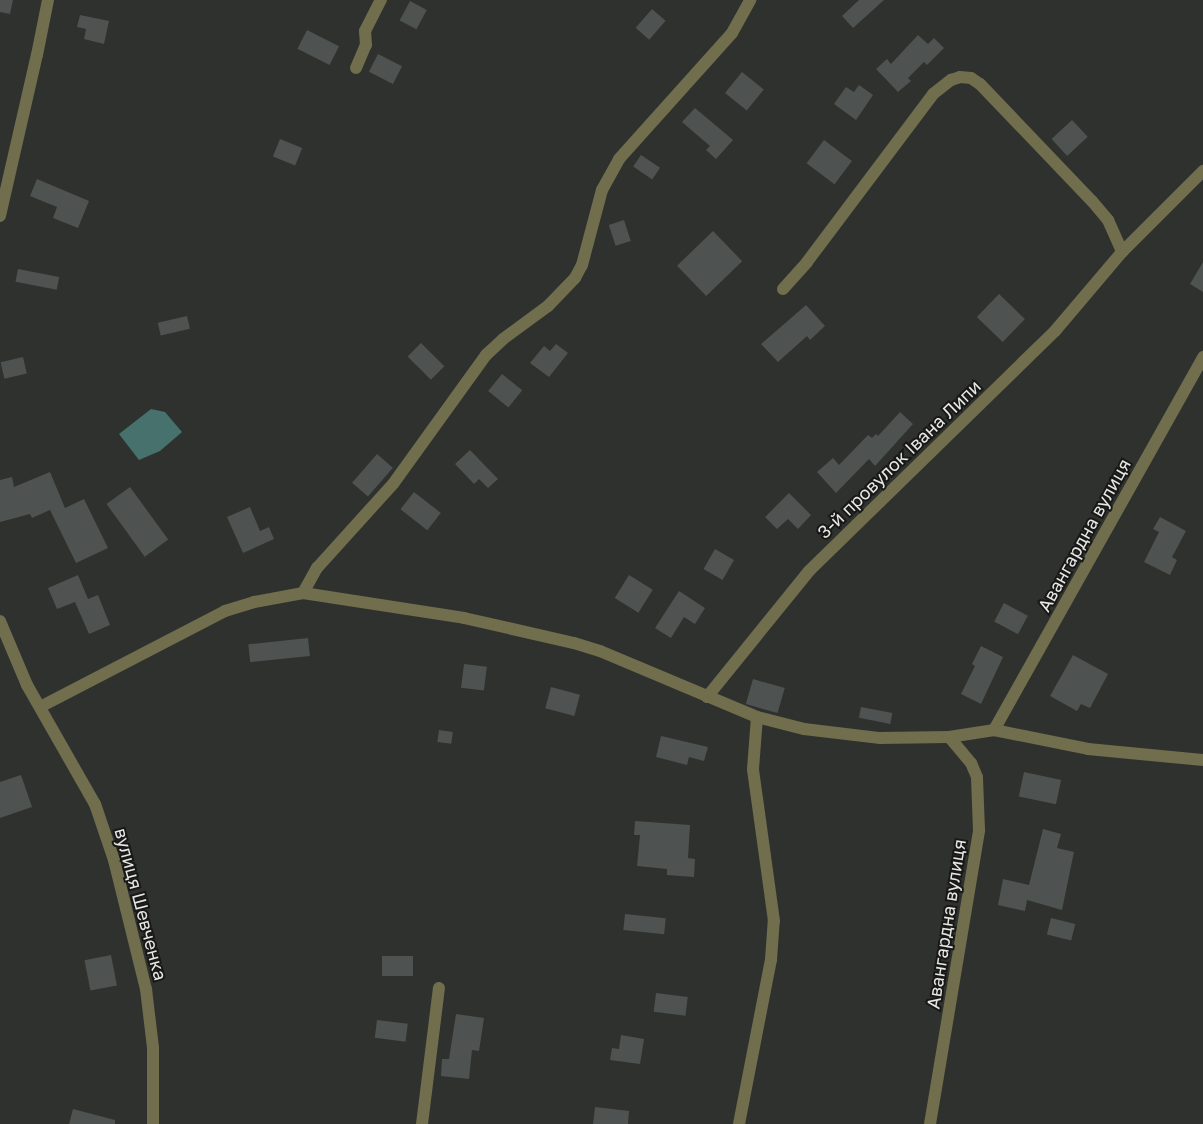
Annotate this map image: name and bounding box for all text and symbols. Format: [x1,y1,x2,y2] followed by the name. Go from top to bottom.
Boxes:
[813,375,985,543] street label: 3-й провулок Івана Липи
[1033,455,1135,615] street label: Авангардна вулиця
[110,825,172,983] street label: вулиця Шевченка
[922,838,970,1010] street label: Авангардна вулиця

